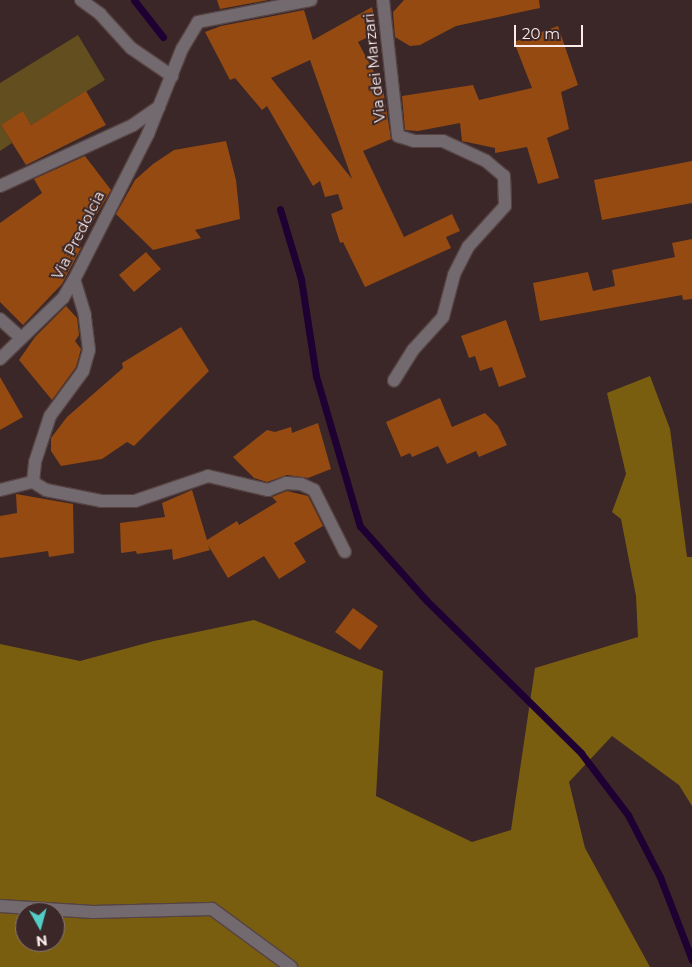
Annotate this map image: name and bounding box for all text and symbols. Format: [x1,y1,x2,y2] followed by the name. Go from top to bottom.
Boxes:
[359,12,389,124] street label: Via dei Marzari
[517,15,586,47] scale bar
[522,24,560,43] text: 20 m
[48,188,108,282] street label: Via Predolcia
[15,902,65,952] north arrow
[35,931,48,951] text: N

